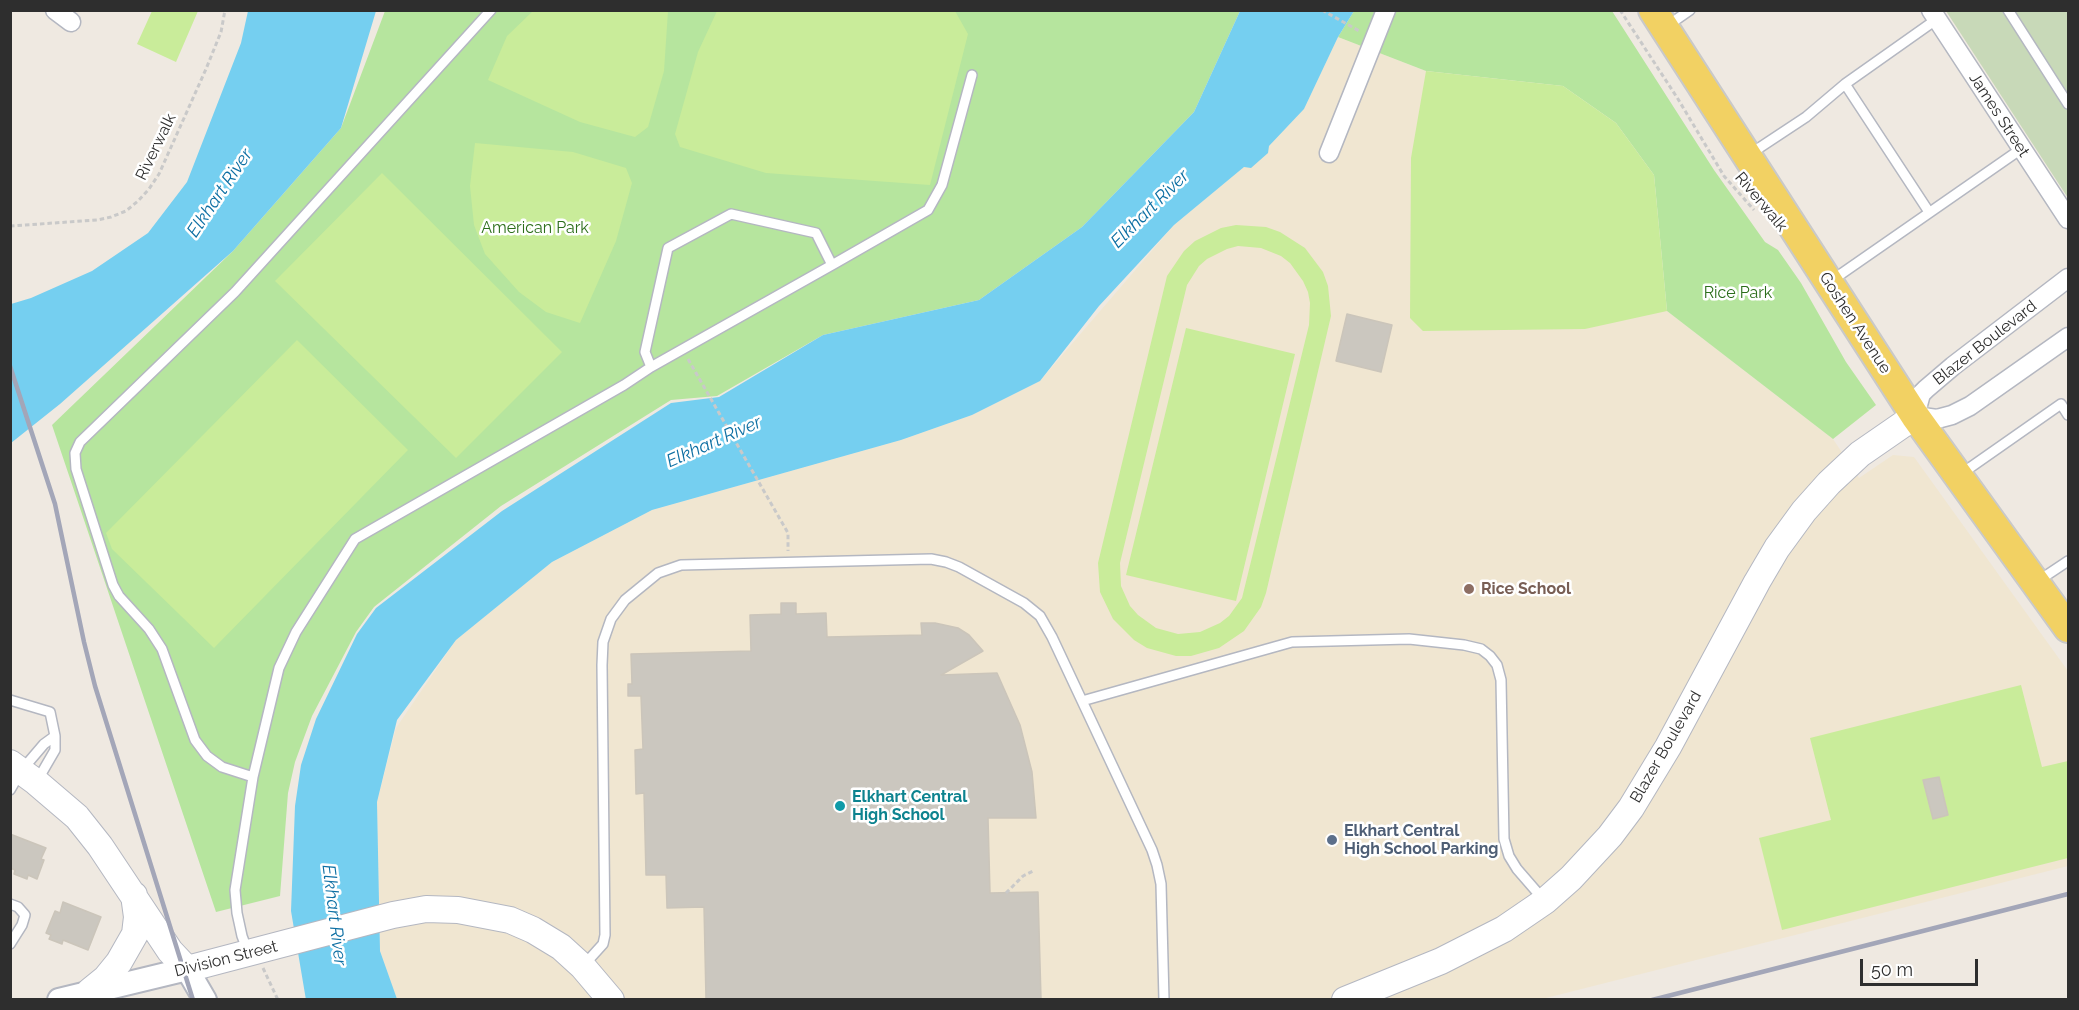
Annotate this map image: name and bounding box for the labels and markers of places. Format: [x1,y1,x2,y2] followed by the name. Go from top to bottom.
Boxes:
[1481,579,1571,599] place label: Rice School
[1462,582,1476,596] marker: Rice School
[852,787,967,825] place label: Elkhart Central High School
[833,799,847,813] marker: Elkhart Central High School
[1344,821,1498,859] place label: Elkhart Central High School Parking
[1325,833,1339,847] marker: Elkhart Central High School Parking

